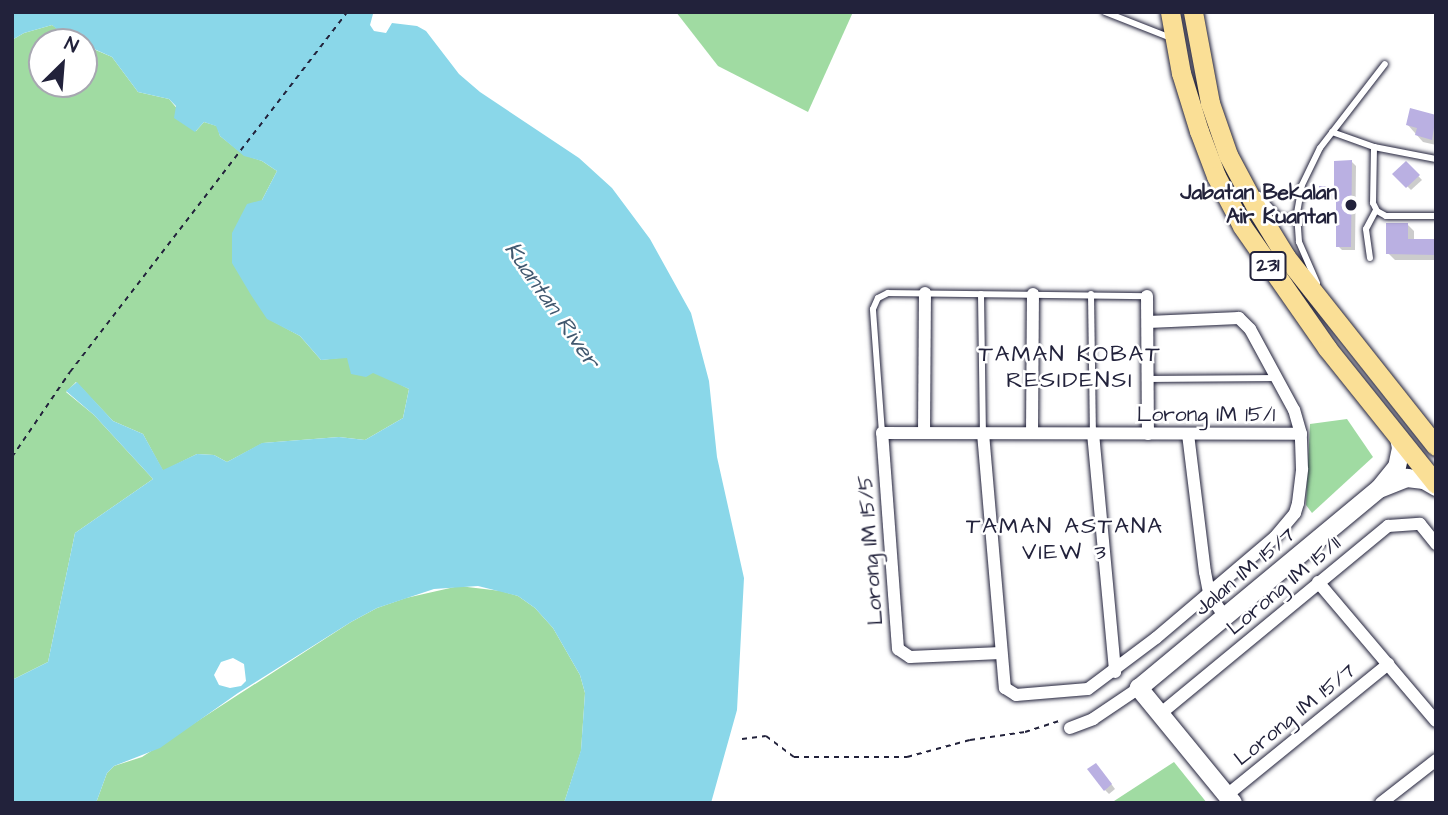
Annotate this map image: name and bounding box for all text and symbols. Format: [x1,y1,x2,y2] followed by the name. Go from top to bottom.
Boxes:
[28,28,98,98] north arrow
[60,31,82,60] text: N
[1180,180,1337,230] place label: Jabatan Bekalan Air Kuantan
[1343,197,1359,213] marker: Jabatan Bekalan Air Kuantan
[498,237,606,373] water label: Kuantan River
[1249,250,1287,282] road number: 231
[980,340,1160,394] district label: TAMAN KOBAT RESIDENSI
[1137,402,1275,428] street label: Lorong IM 15/1
[853,474,889,626] street label: Lorong IM 15/5
[967,512,1163,566] district label: TAMAN ASTANA VIEW 3
[1190,523,1300,621] street label: Jalan IM 15/7
[1222,531,1346,641] street label: Lorong IM 15/11
[1229,658,1361,772] street label: Lorong IM 15/7

